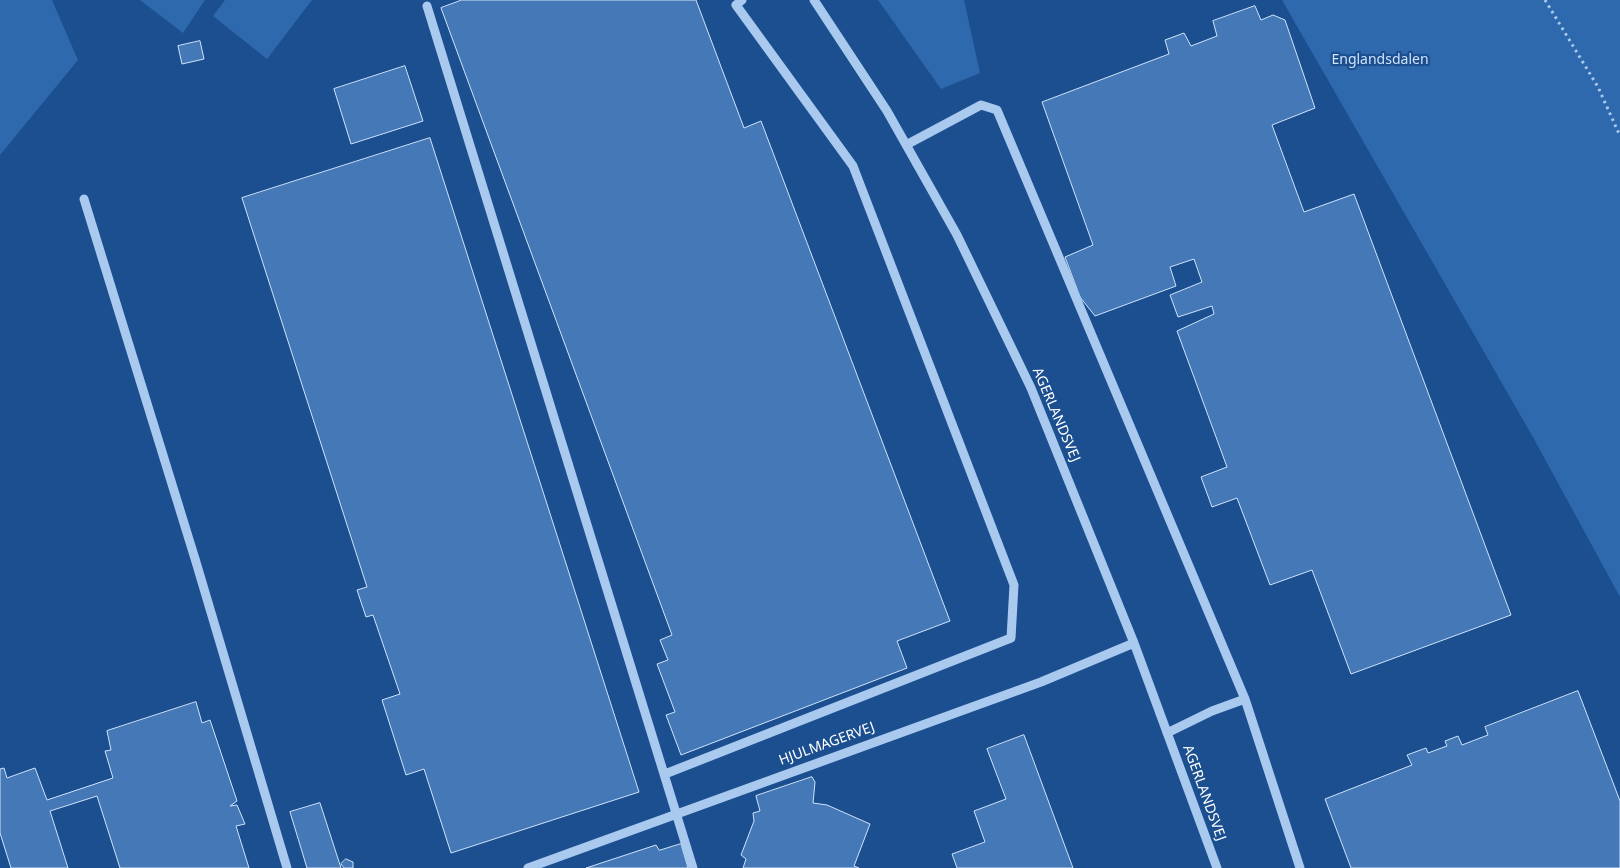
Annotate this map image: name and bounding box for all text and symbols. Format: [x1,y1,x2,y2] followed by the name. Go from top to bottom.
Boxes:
[1331,52,1429,68] park label: Englandsdalen
[1029,365,1083,465] street label: AGERLANDSVEJ
[777,719,877,769] street label: HJULMAGERVEJ
[1179,743,1229,843] street label: AGERLANDSVEJ

